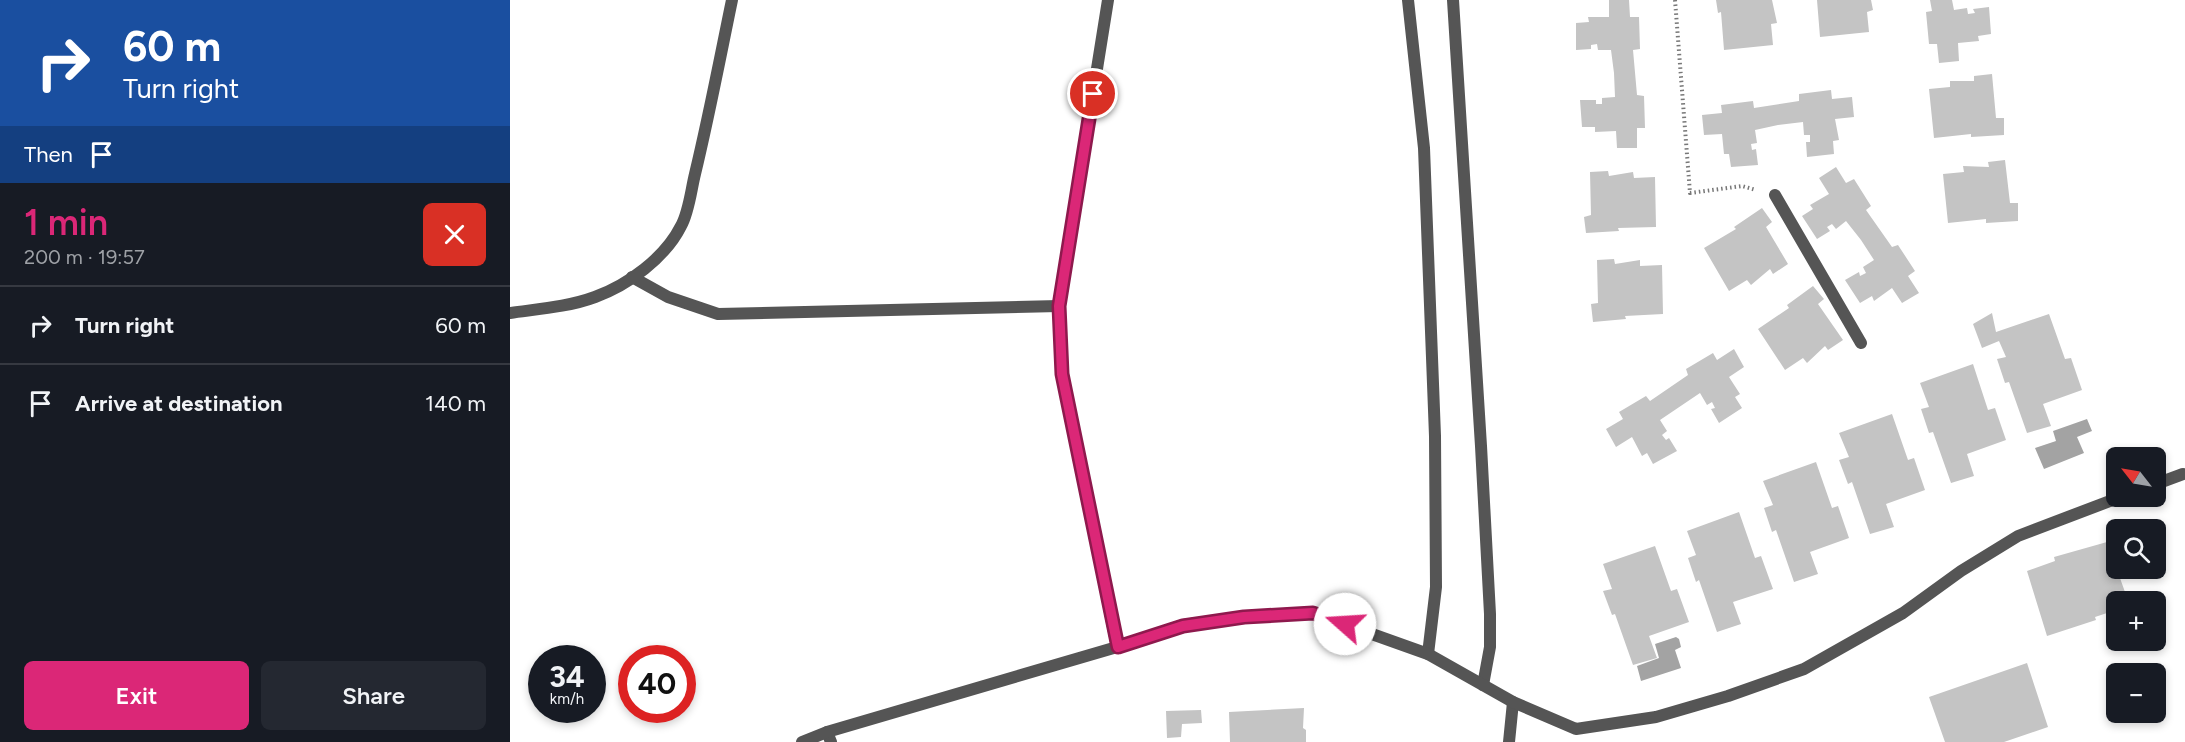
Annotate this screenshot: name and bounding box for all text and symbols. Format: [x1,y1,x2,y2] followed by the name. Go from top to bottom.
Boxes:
[123,21,221,72] text: 60 m
[24,24,102,102] icon: right
[1067,68,1118,119] pin
[123,72,239,105] text: Turn right
[1076,77,1109,110] icon: arrive
[85,138,118,171] icon: arrive
[24,141,73,168] text: Then
[24,201,108,244] text: 1 min
[423,203,486,266] button: close
[24,245,145,269] text: 200 m · 19:57
[24,309,57,342] icon: right
[75,312,174,339] text: Turn right
[435,312,486,339] text: 60 m
[24,387,57,420] icon: arrive
[75,390,283,417] text: Arrive at destination
[425,390,486,417] text: 140 m
[2106,447,2166,507] north arrow
[2106,447,2166,723] map controls
[2106,519,2166,579] button: search
[2106,591,2166,651] button: +
[1313,592,1377,656] position arrow
[618,645,696,723] speed limit sign: 40
[549,658,585,695] text: 34
[24,661,249,730] button: Exit
[261,661,486,730] button: Share
[2106,663,2166,723] button: −
[550,690,584,708] text: km/h

